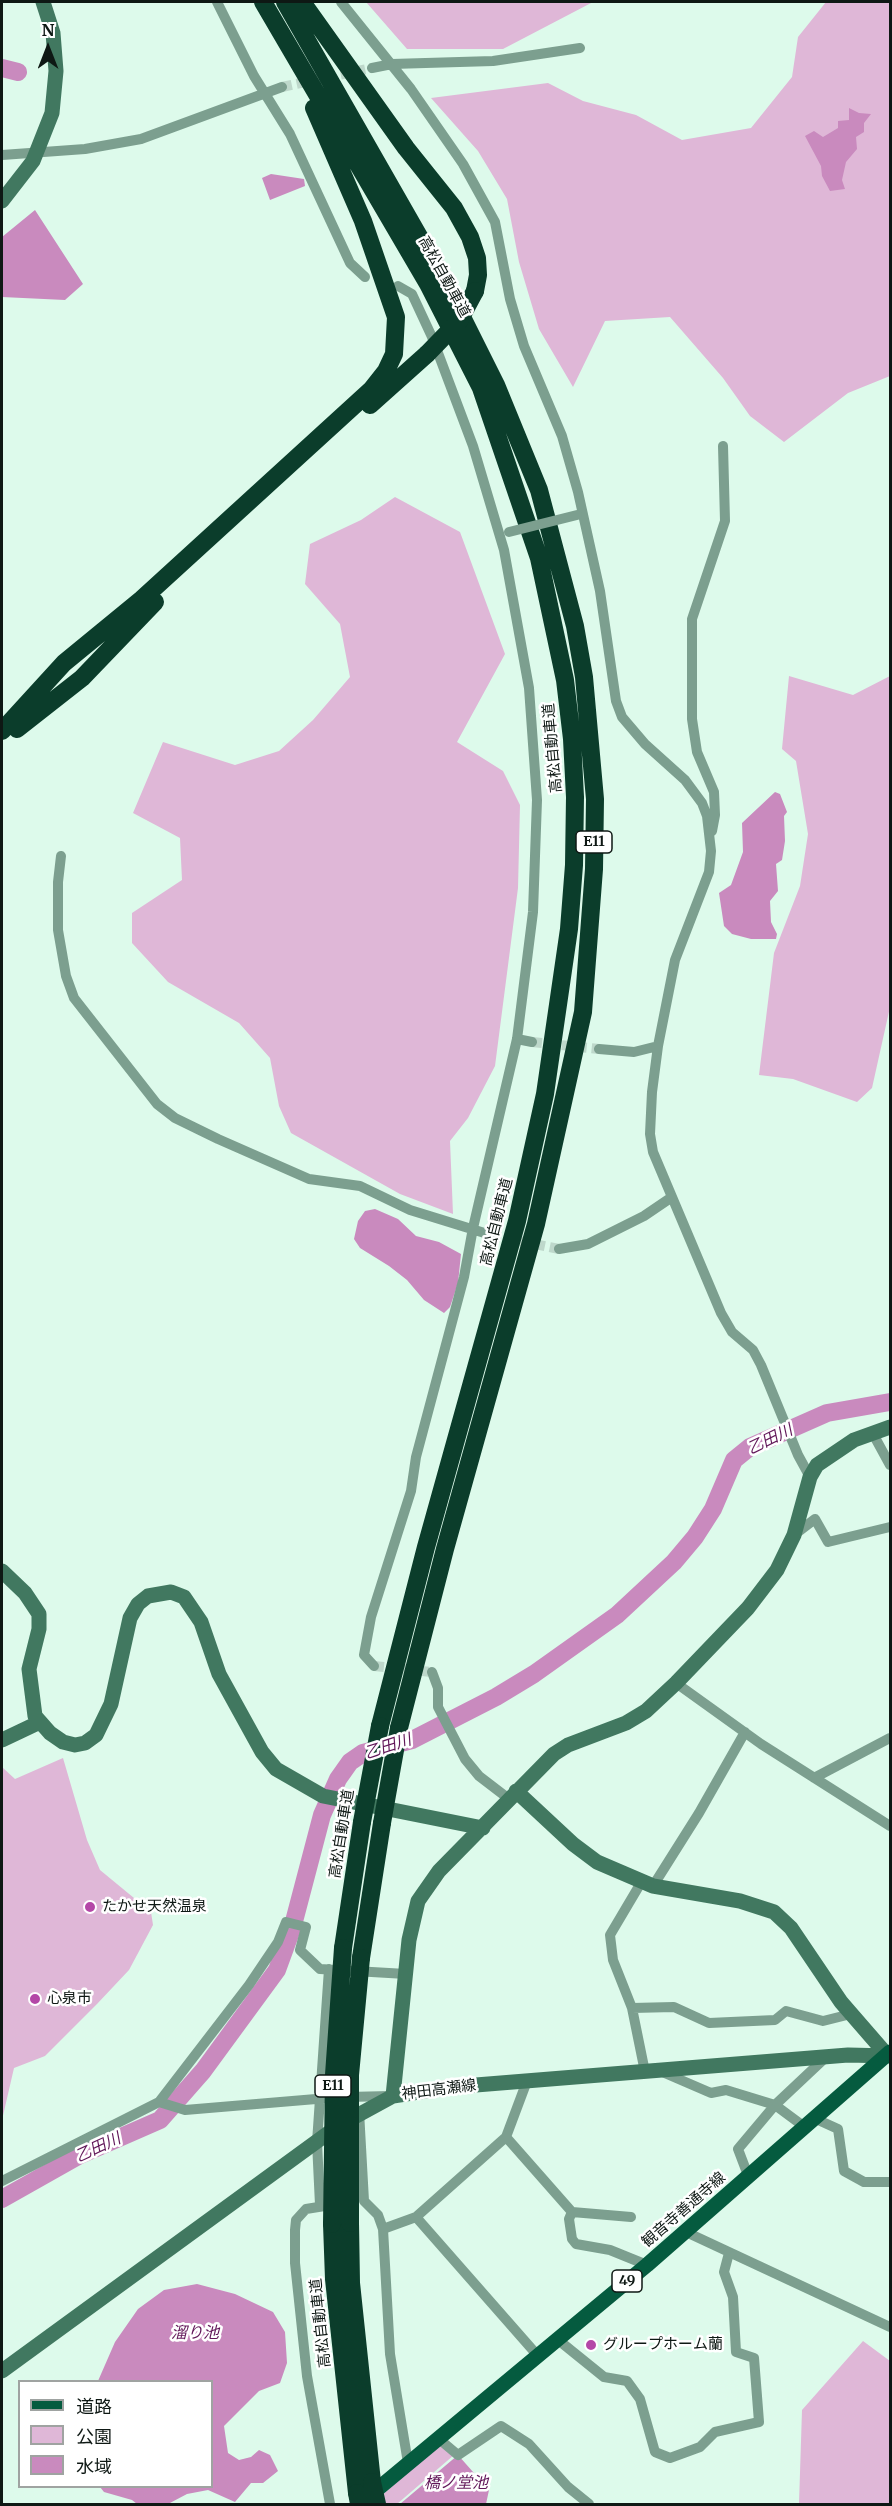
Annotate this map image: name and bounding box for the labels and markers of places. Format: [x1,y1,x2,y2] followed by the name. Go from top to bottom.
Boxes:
[102,1898,207,1916] place label: たかせ天然温泉
[83,1900,97,1914] marker: たかせ天然温泉
[47,1990,92,2008] place label: 心泉市
[28,1992,42,2006] marker: 心泉市
[603,2336,723,2354] place label: グループホーム蘭
[584,2338,598,2352] marker: グループホーム蘭

